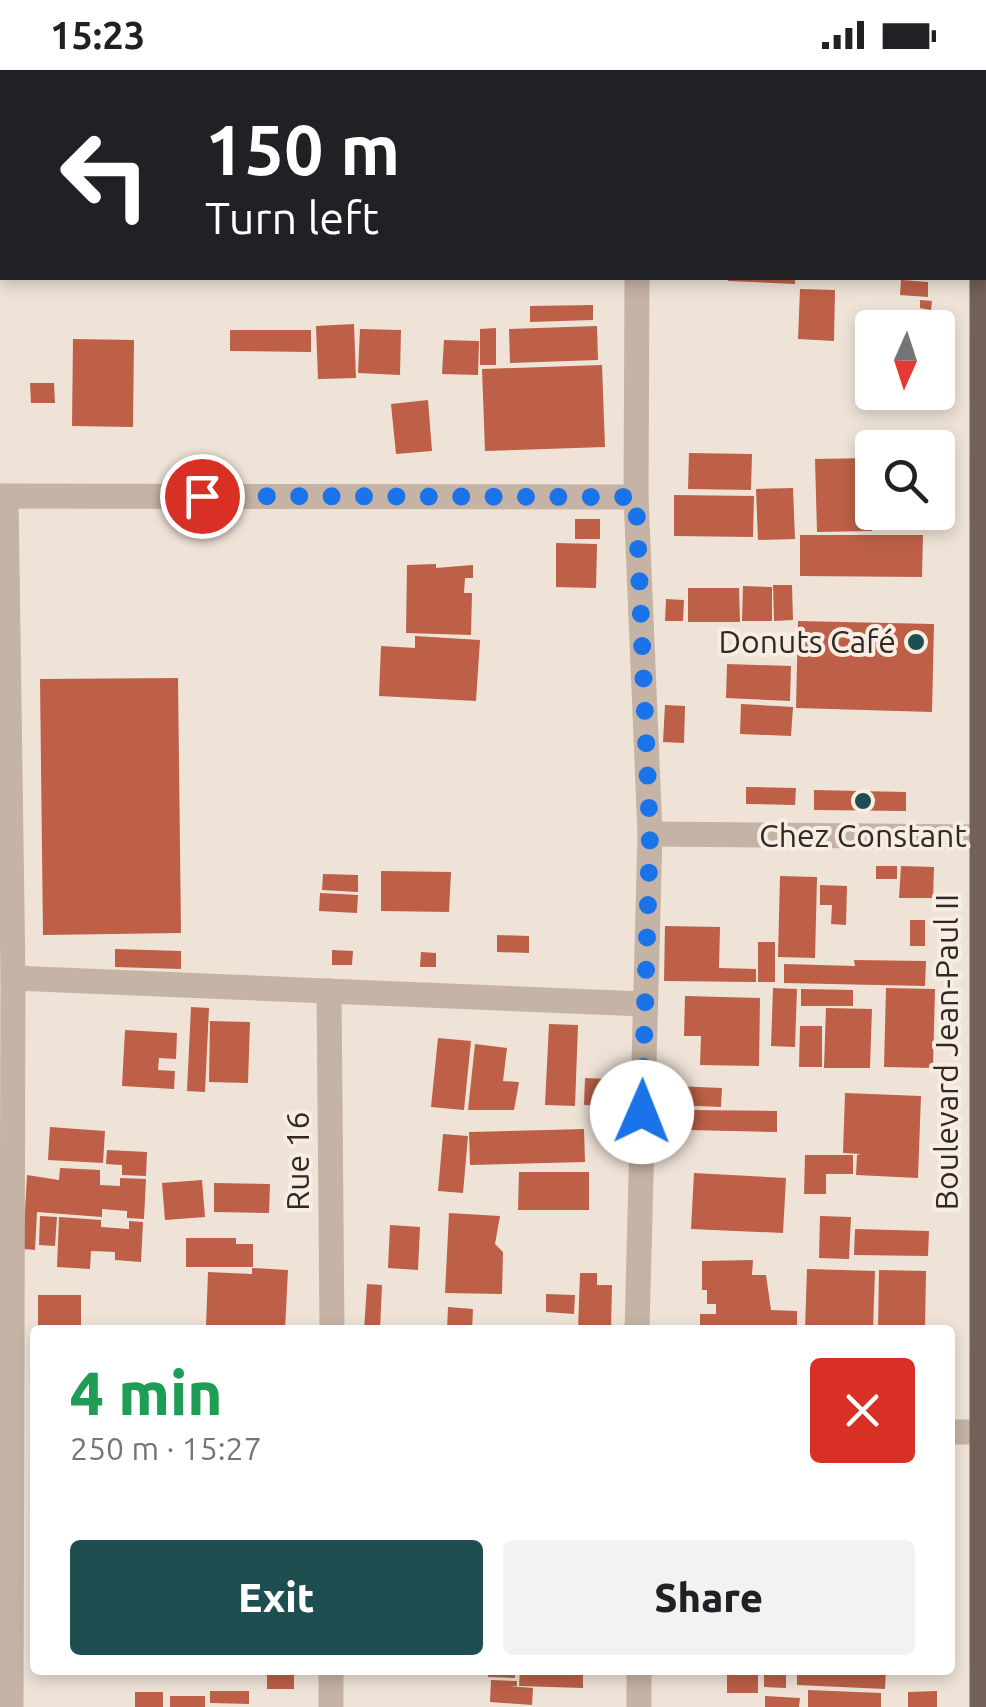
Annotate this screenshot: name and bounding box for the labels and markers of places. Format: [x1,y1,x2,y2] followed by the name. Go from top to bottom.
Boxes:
[160,454,245,539] pin
[718,623,896,659] place label: Donuts Café
[905,631,927,653] marker: Donuts Café
[852,790,874,812] marker: Chez Constant
[759,817,967,853] place label: Chez Constant

